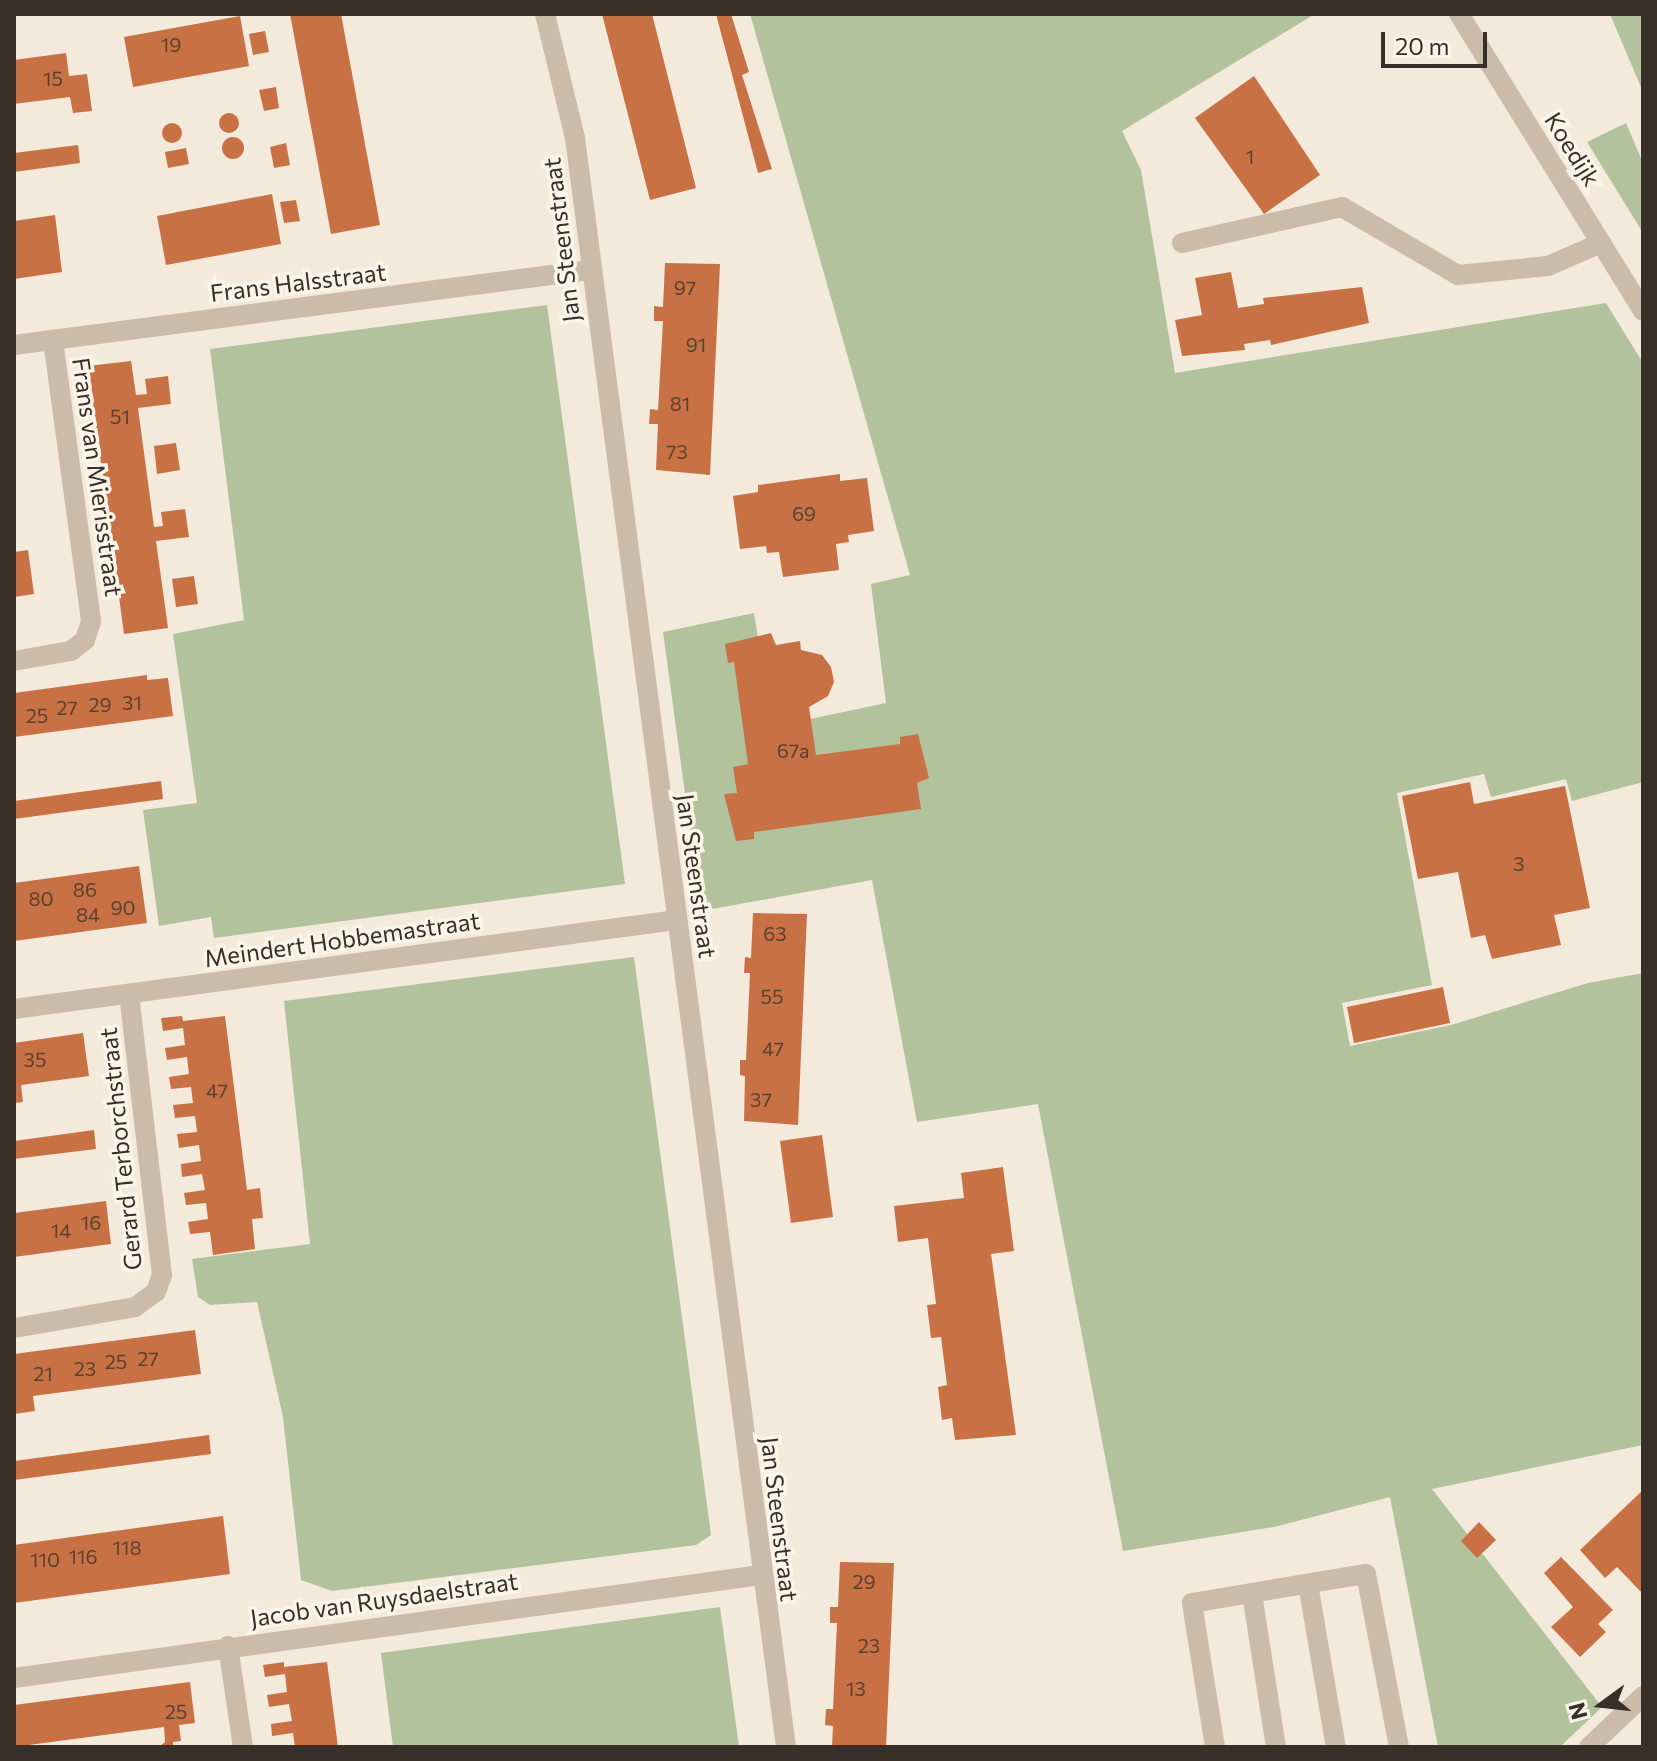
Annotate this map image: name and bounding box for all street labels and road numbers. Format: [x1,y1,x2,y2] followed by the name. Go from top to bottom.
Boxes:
[1539,107,1607,191] street label: Koedijk
[537,156,585,324] street label: Jan Steenstraat
[208,257,388,307] street label: Frans Halsstraat
[67,356,129,598] street label: Frans van Mierisstraat
[671,792,723,960] street label: Jan Steenstraat
[202,905,482,973] street label: Meindert Hobbemastraat
[93,1026,147,1272] street label: Gerard Terborchstraat
[756,1435,804,1603] street label: Jan Steenstraat
[248,1566,520,1632] street label: Jacob van Ruysdaelstraat

